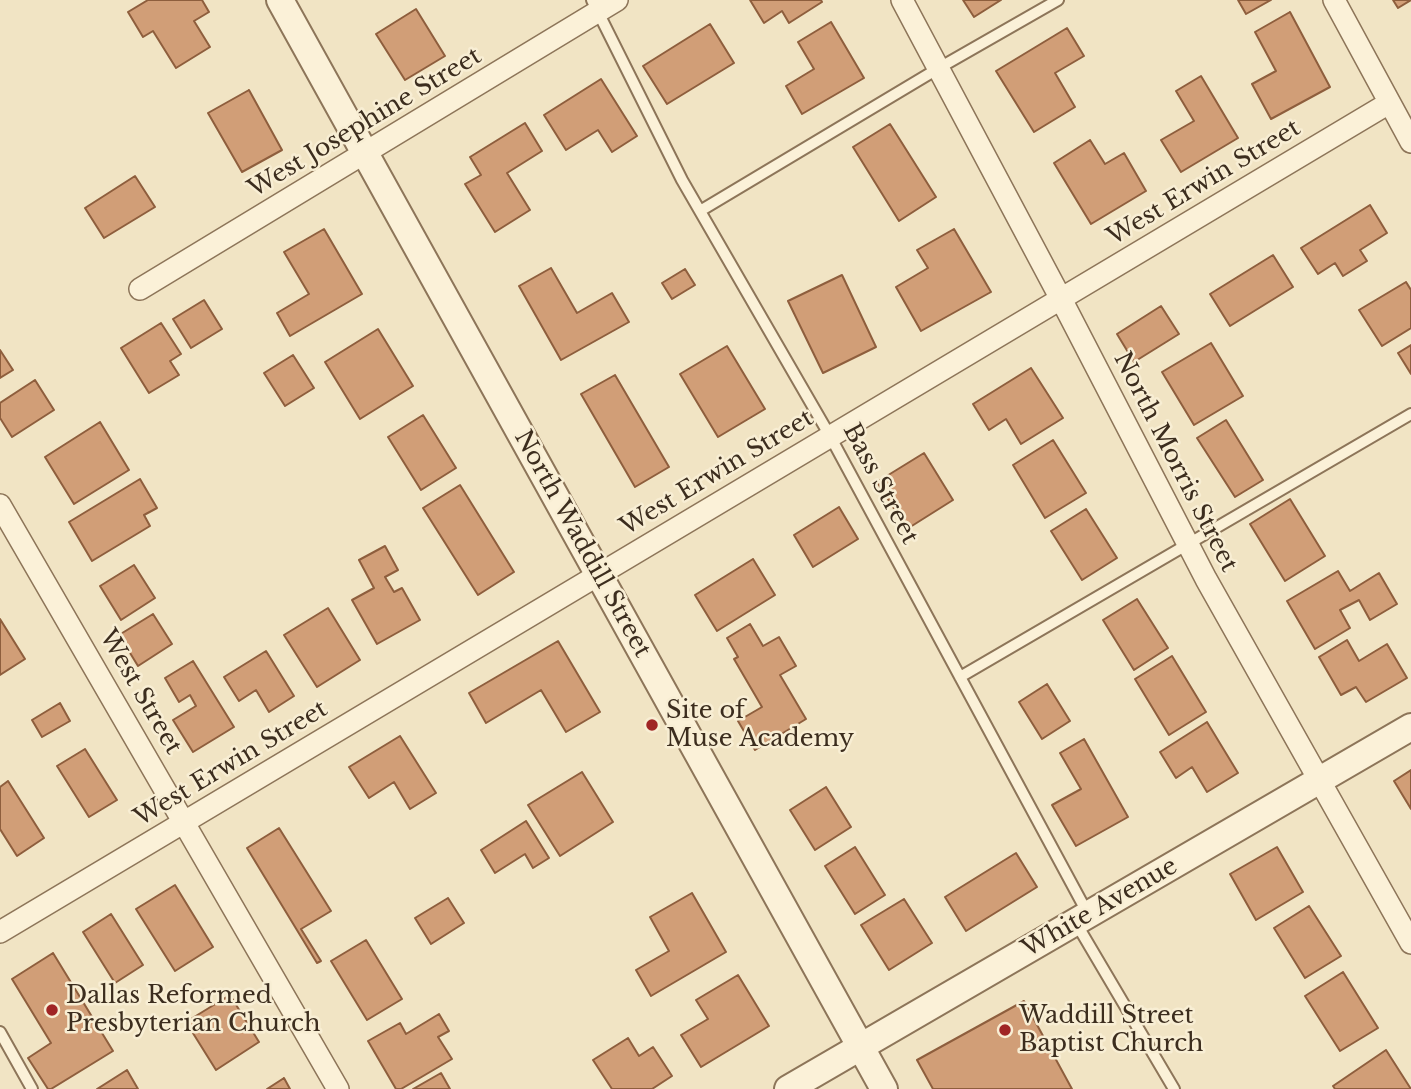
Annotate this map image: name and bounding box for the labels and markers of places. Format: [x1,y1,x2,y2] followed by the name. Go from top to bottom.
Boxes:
[666,697,854,753] place label: Site of Muse Academy
[644,717,660,733] marker: Site of Muse Academy
[66,982,320,1038] place label: Dallas Reformed Presbyterian Church
[44,1002,60,1018] marker: Dallas Reformed Presbyterian Church
[1019,1002,1204,1058] place label: Waddill Street Baptist Church
[997,1022,1013,1038] marker: Waddill Street Baptist Church

